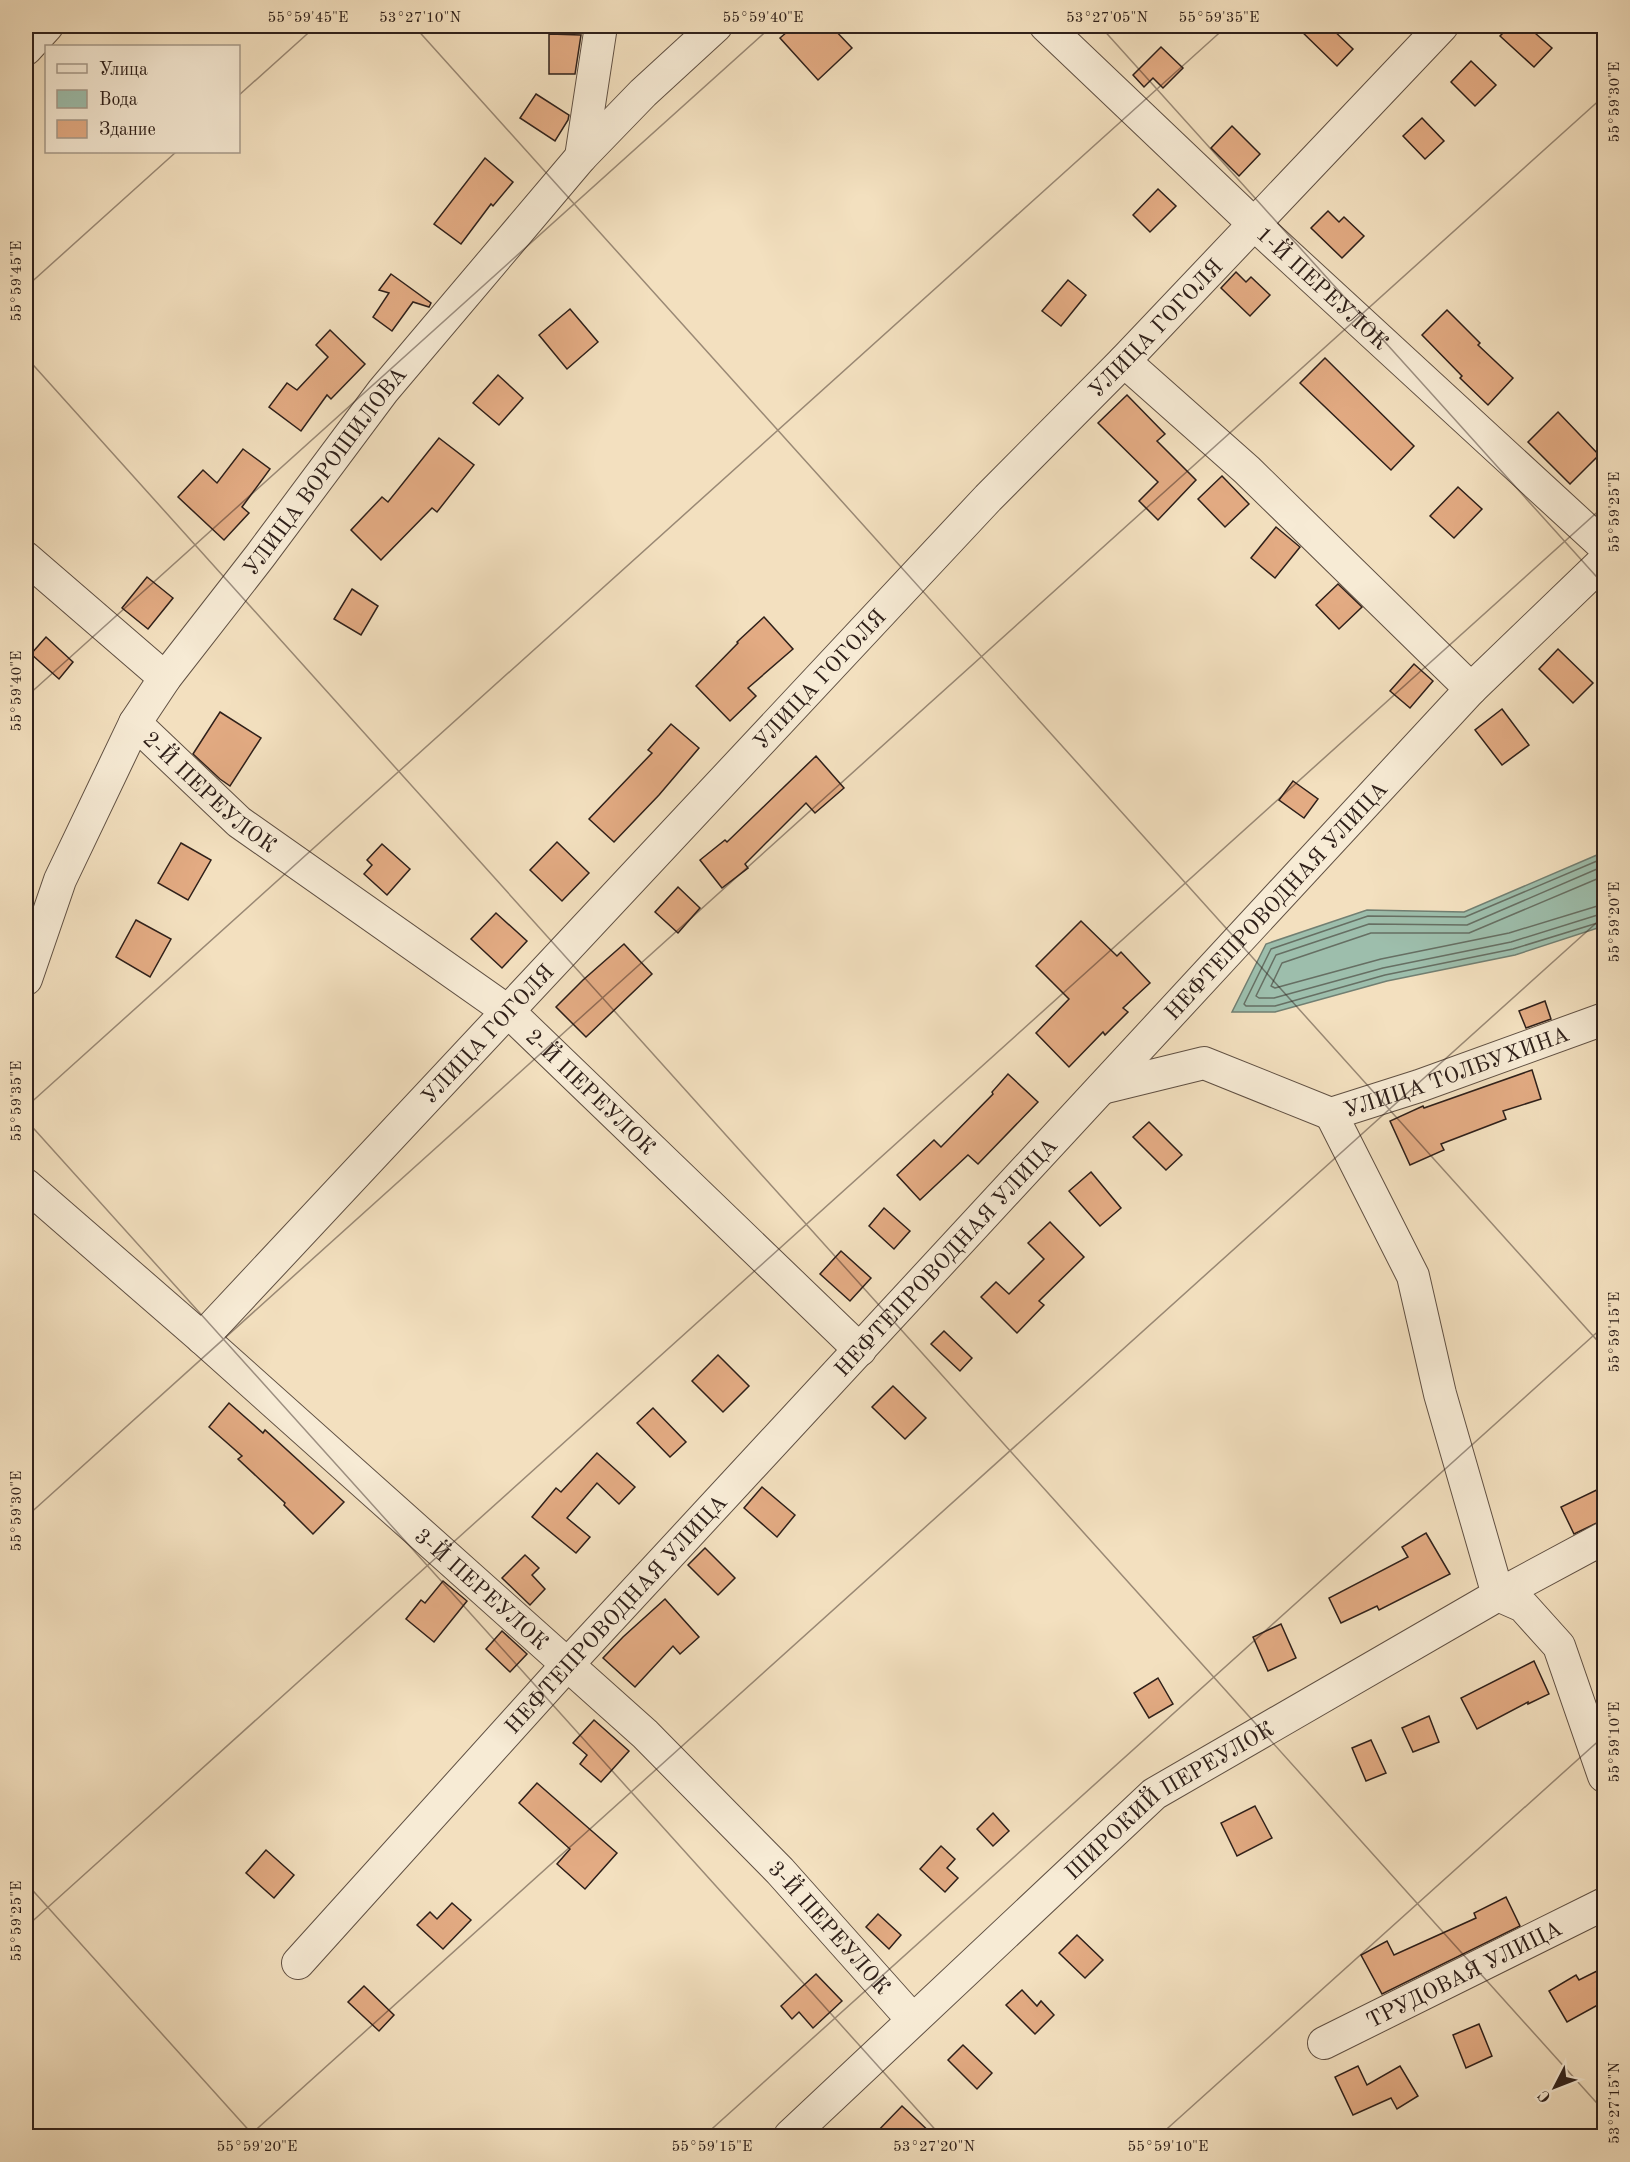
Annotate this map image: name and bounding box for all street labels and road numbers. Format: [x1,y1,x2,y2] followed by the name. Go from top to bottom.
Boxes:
[1252,223,1392,355] street label: 1-Й ПЕРЕУЛОК
[1086,256,1228,403] street label: УЛИЦА ГОГОЛЯ
[240,363,412,581] street label: УЛИЦА ВОРОШИЛОВА
[750,606,891,754] street label: УЛИЦА ГОГОЛЯ
[138,728,280,858] street label: 2-Й ПЕРЕУЛОК
[1162,778,1392,1025] street label: НЕФТЕПРОВОДНАЯ УЛИЦА
[418,961,559,1109] street label: УЛИЦА ГОГОЛЯ
[1341,1024,1572,1122] street label: УЛИЦА ТОЛБУХИНА
[521,1026,659,1160] street label: 2-Й ПЕРЕУЛОК
[831,1135,1062,1381] street label: НЕФТЕПРОВОДНАЯ УЛИЦА
[502,1491,732,1739] street label: НЕФТЕПРОВОДНАЯ УЛИЦА
[410,1525,552,1655] street label: 3-Й ПЕРЕУЛОК
[1062,1718,1278,1885] street label: ШИРОКИЙ ПЕРЕУЛОК
[764,1858,894,1999] street label: 3-Й ПЕРЕУЛОК
[1363,1918,1566,2033] street label: ТРУДОВАЯ УЛИЦА

